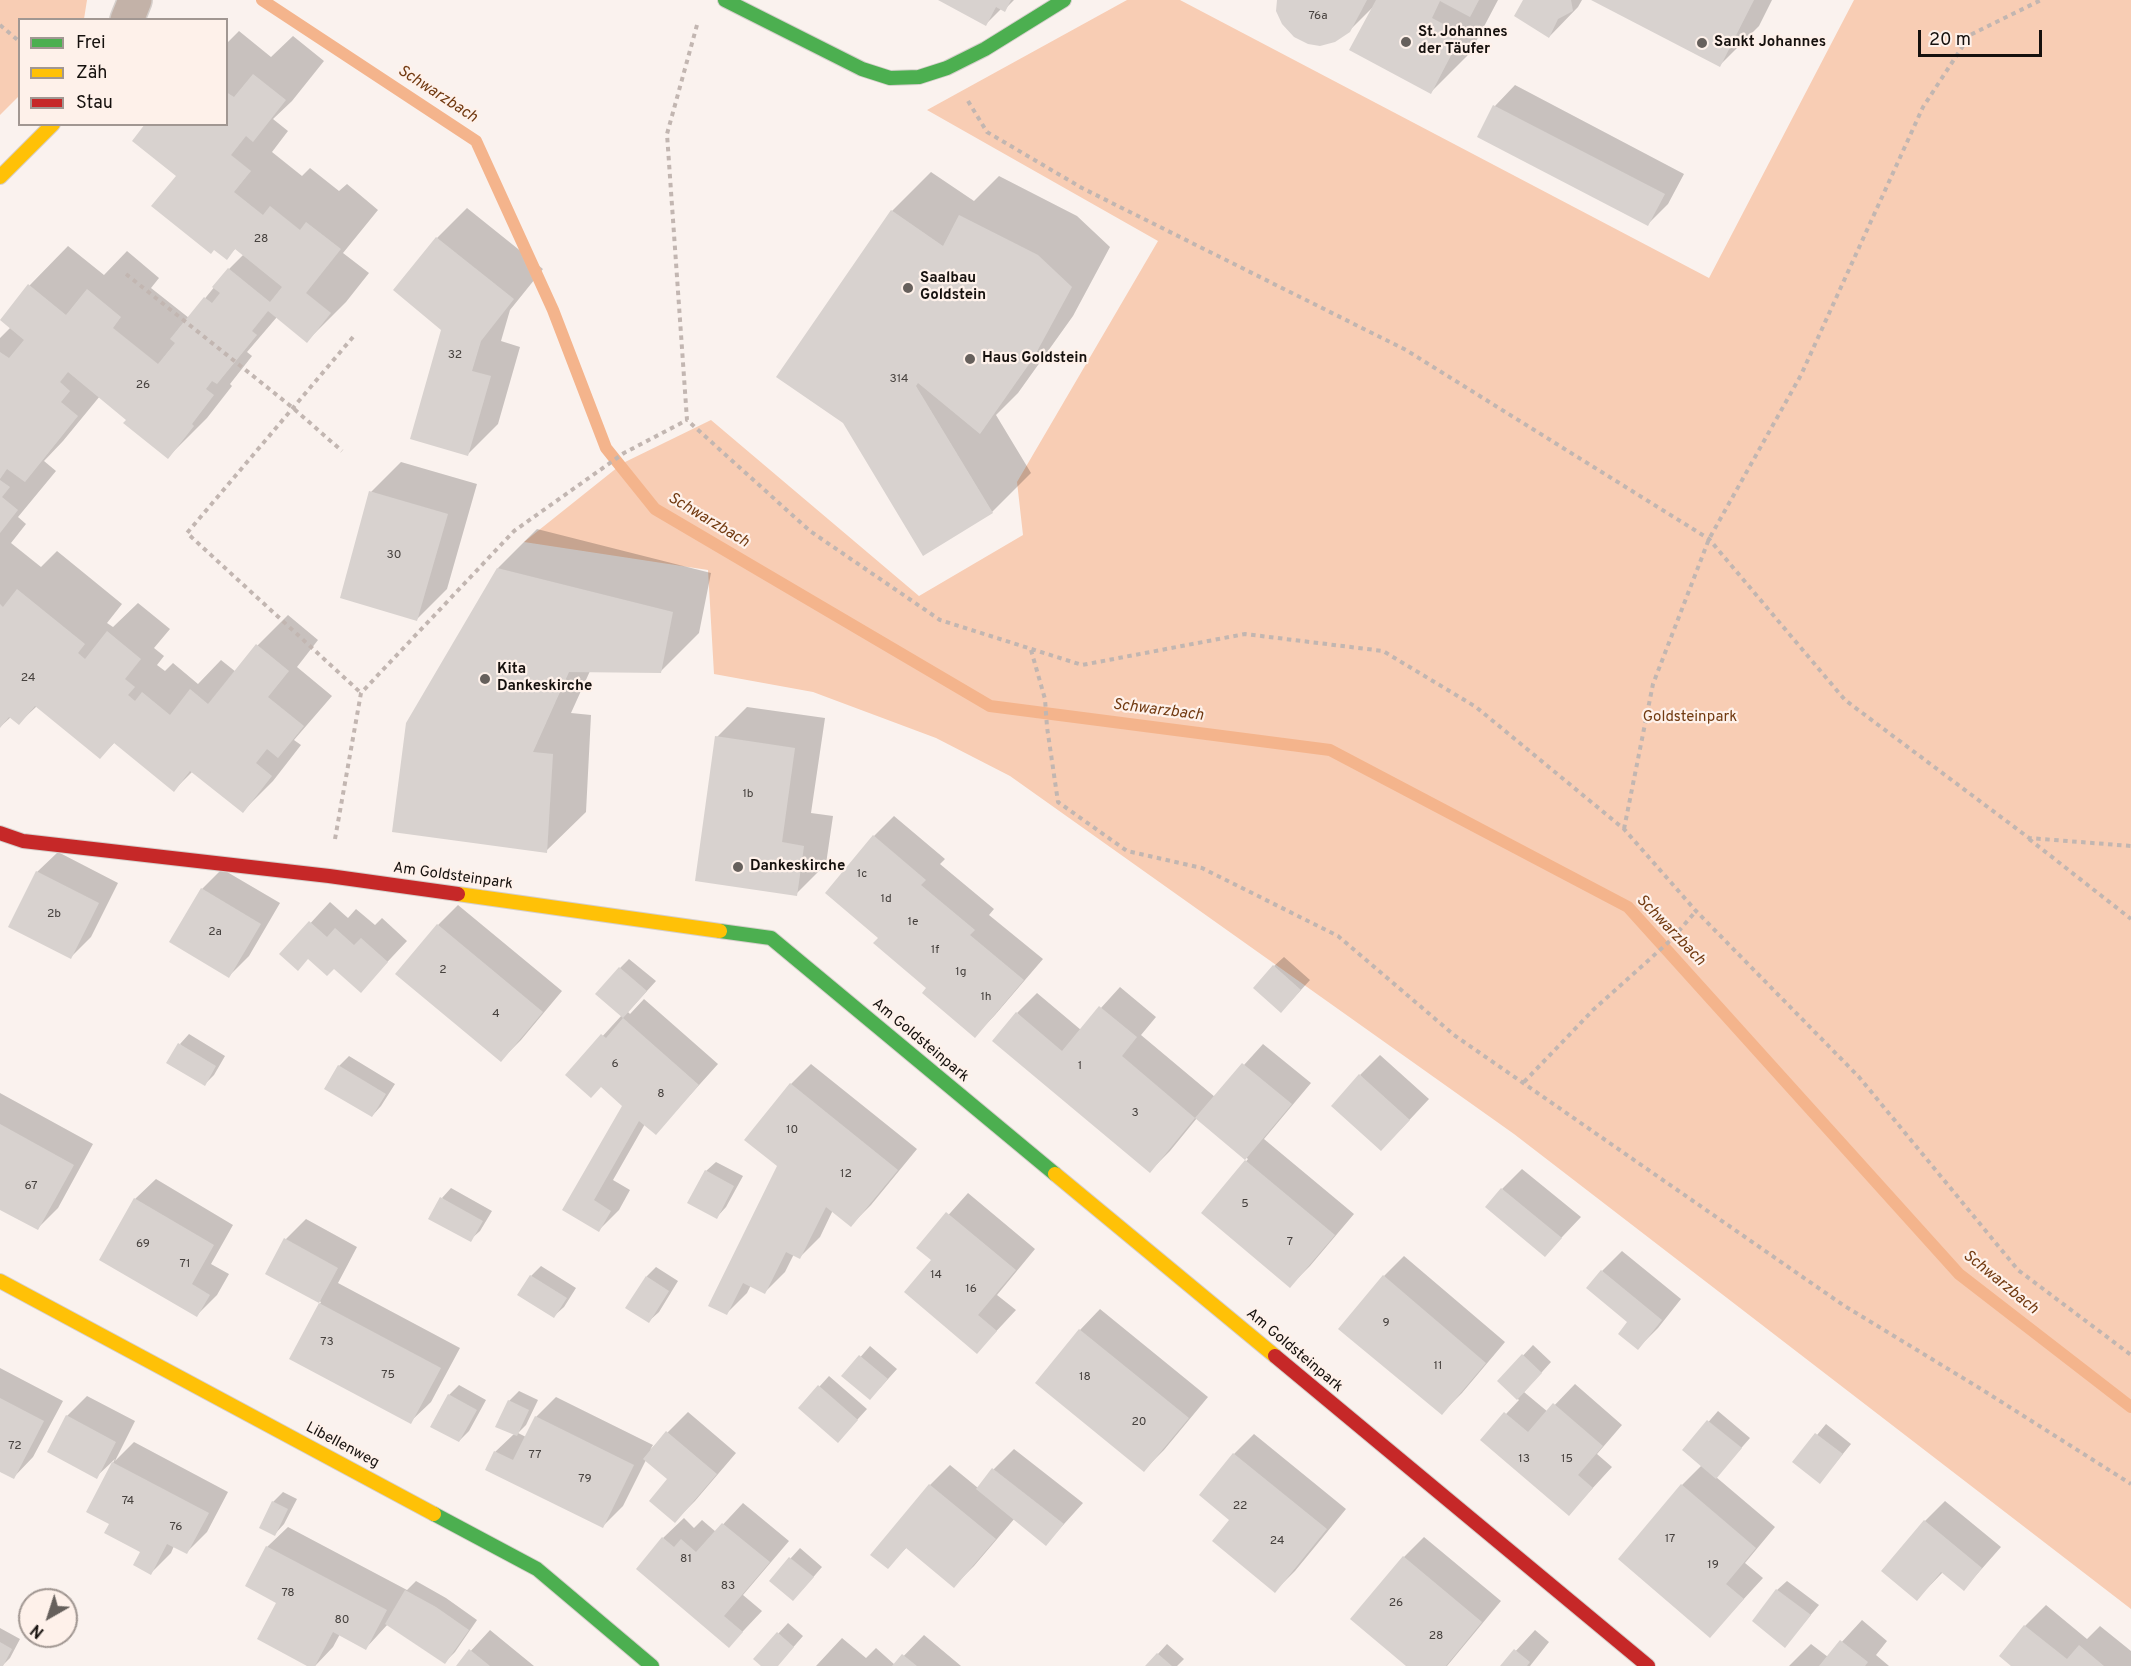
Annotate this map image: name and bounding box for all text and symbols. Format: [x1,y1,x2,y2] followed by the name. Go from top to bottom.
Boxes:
[1308,10,1328,24] house number: 76a
[18,18,228,126] legend
[1921,18,2046,56] scale bar
[1418,24,1508,59] place label: St. Johannes der Täufer
[1929,29,1971,52] text: 20 m
[76,32,106,55] text: Frei
[1714,34,1826,52] place label: Sankt Johannes
[1399,35,1413,49] marker: St. Johannes der Täufer
[1695,36,1709,50] marker: Sankt Johannes
[76,62,107,85] text: Zäh
[393,62,481,128] water label: Schwarzbach
[76,92,113,115] text: Stau
[254,233,268,247] house number: 28
[920,270,986,305] place label: Saalbau Goldstein
[901,281,915,295] marker: Saalbau Goldstein
[448,349,462,363] house number: 32
[982,350,1087,368] place label: Haus Goldstein
[963,352,977,366] marker: Haus Goldstein
[890,373,908,387] house number: 314
[136,379,150,393] house number: 26
[664,489,752,553] water label: Schwarzbach
[387,549,401,563] house number: 30
[497,661,592,696] place label: Kita Dankeskirche
[21,672,35,686] house number: 24
[478,672,492,686] marker: Kita Dankeskirche
[1111,696,1205,726] water label: Schwarzbach
[1643,709,1737,727] park label: Goldsteinpark
[742,788,754,802] house number: 1b
[750,858,845,876] place label: Dankeskirche
[392,860,514,894] street label: Am Goldsteinpark
[731,860,745,874] marker: Dankeskirche
[857,868,867,882] house number: 1c
[1631,891,1709,971] water label: Schwarzbach
[880,893,892,907] house number: 1d
[47,908,61,922] house number: 2b
[908,916,918,930] house number: 1e
[208,926,222,940] house number: 2a
[931,944,939,958] house number: 1f
[439,964,447,978] house number: 2
[955,966,967,980] house number: 1g
[980,991,992,1005] house number: 1h
[868,995,972,1087] street label: Am Goldsteinpark
[492,1008,500,1022] house number: 4
[611,1058,619,1072] house number: 6
[1078,1060,1082,1074] house number: 1
[657,1088,665,1102] house number: 8
[1131,1107,1139,1121] house number: 3
[786,1124,798,1138] house number: 10
[840,1168,852,1182] house number: 12
[24,1180,38,1194] house number: 67
[1241,1198,1249,1212] house number: 5
[1287,1236,1293,1250] house number: 7
[136,1238,150,1252] house number: 69
[1958,1247,2042,1319] water label: Schwarzbach
[180,1258,190,1272] house number: 71
[930,1269,942,1283] house number: 14
[965,1283,977,1297] house number: 16
[1242,1305,1346,1397] street label: Am Goldsteinpark
[1382,1317,1390,1331] house number: 9
[320,1336,334,1350] house number: 73
[1434,1360,1442,1374] house number: 11
[381,1369,395,1383] house number: 75
[1079,1371,1091,1385] house number: 18
[1131,1416,1147,1430] house number: 20
[302,1419,382,1473] street label: Libellenweg
[8,1440,22,1454] house number: 72
[529,1449,541,1463] house number: 77
[1518,1453,1530,1467] house number: 13
[1561,1453,1573,1467] house number: 15
[578,1473,592,1487] house number: 79
[122,1495,134,1509] house number: 74
[1233,1500,1247,1514] house number: 22
[170,1521,182,1535] house number: 76
[1665,1533,1675,1547] house number: 17
[1270,1535,1284,1549] house number: 24
[680,1553,692,1567] house number: 81
[1707,1559,1719,1573] house number: 19
[721,1580,735,1594] house number: 83
[281,1587,295,1601] house number: 78
[18,1588,78,1648] north arrow
[1389,1597,1403,1611] house number: 26
[335,1614,349,1628] house number: 80
[27,1619,49,1642] text: N
[1429,1630,1443,1644] house number: 28

